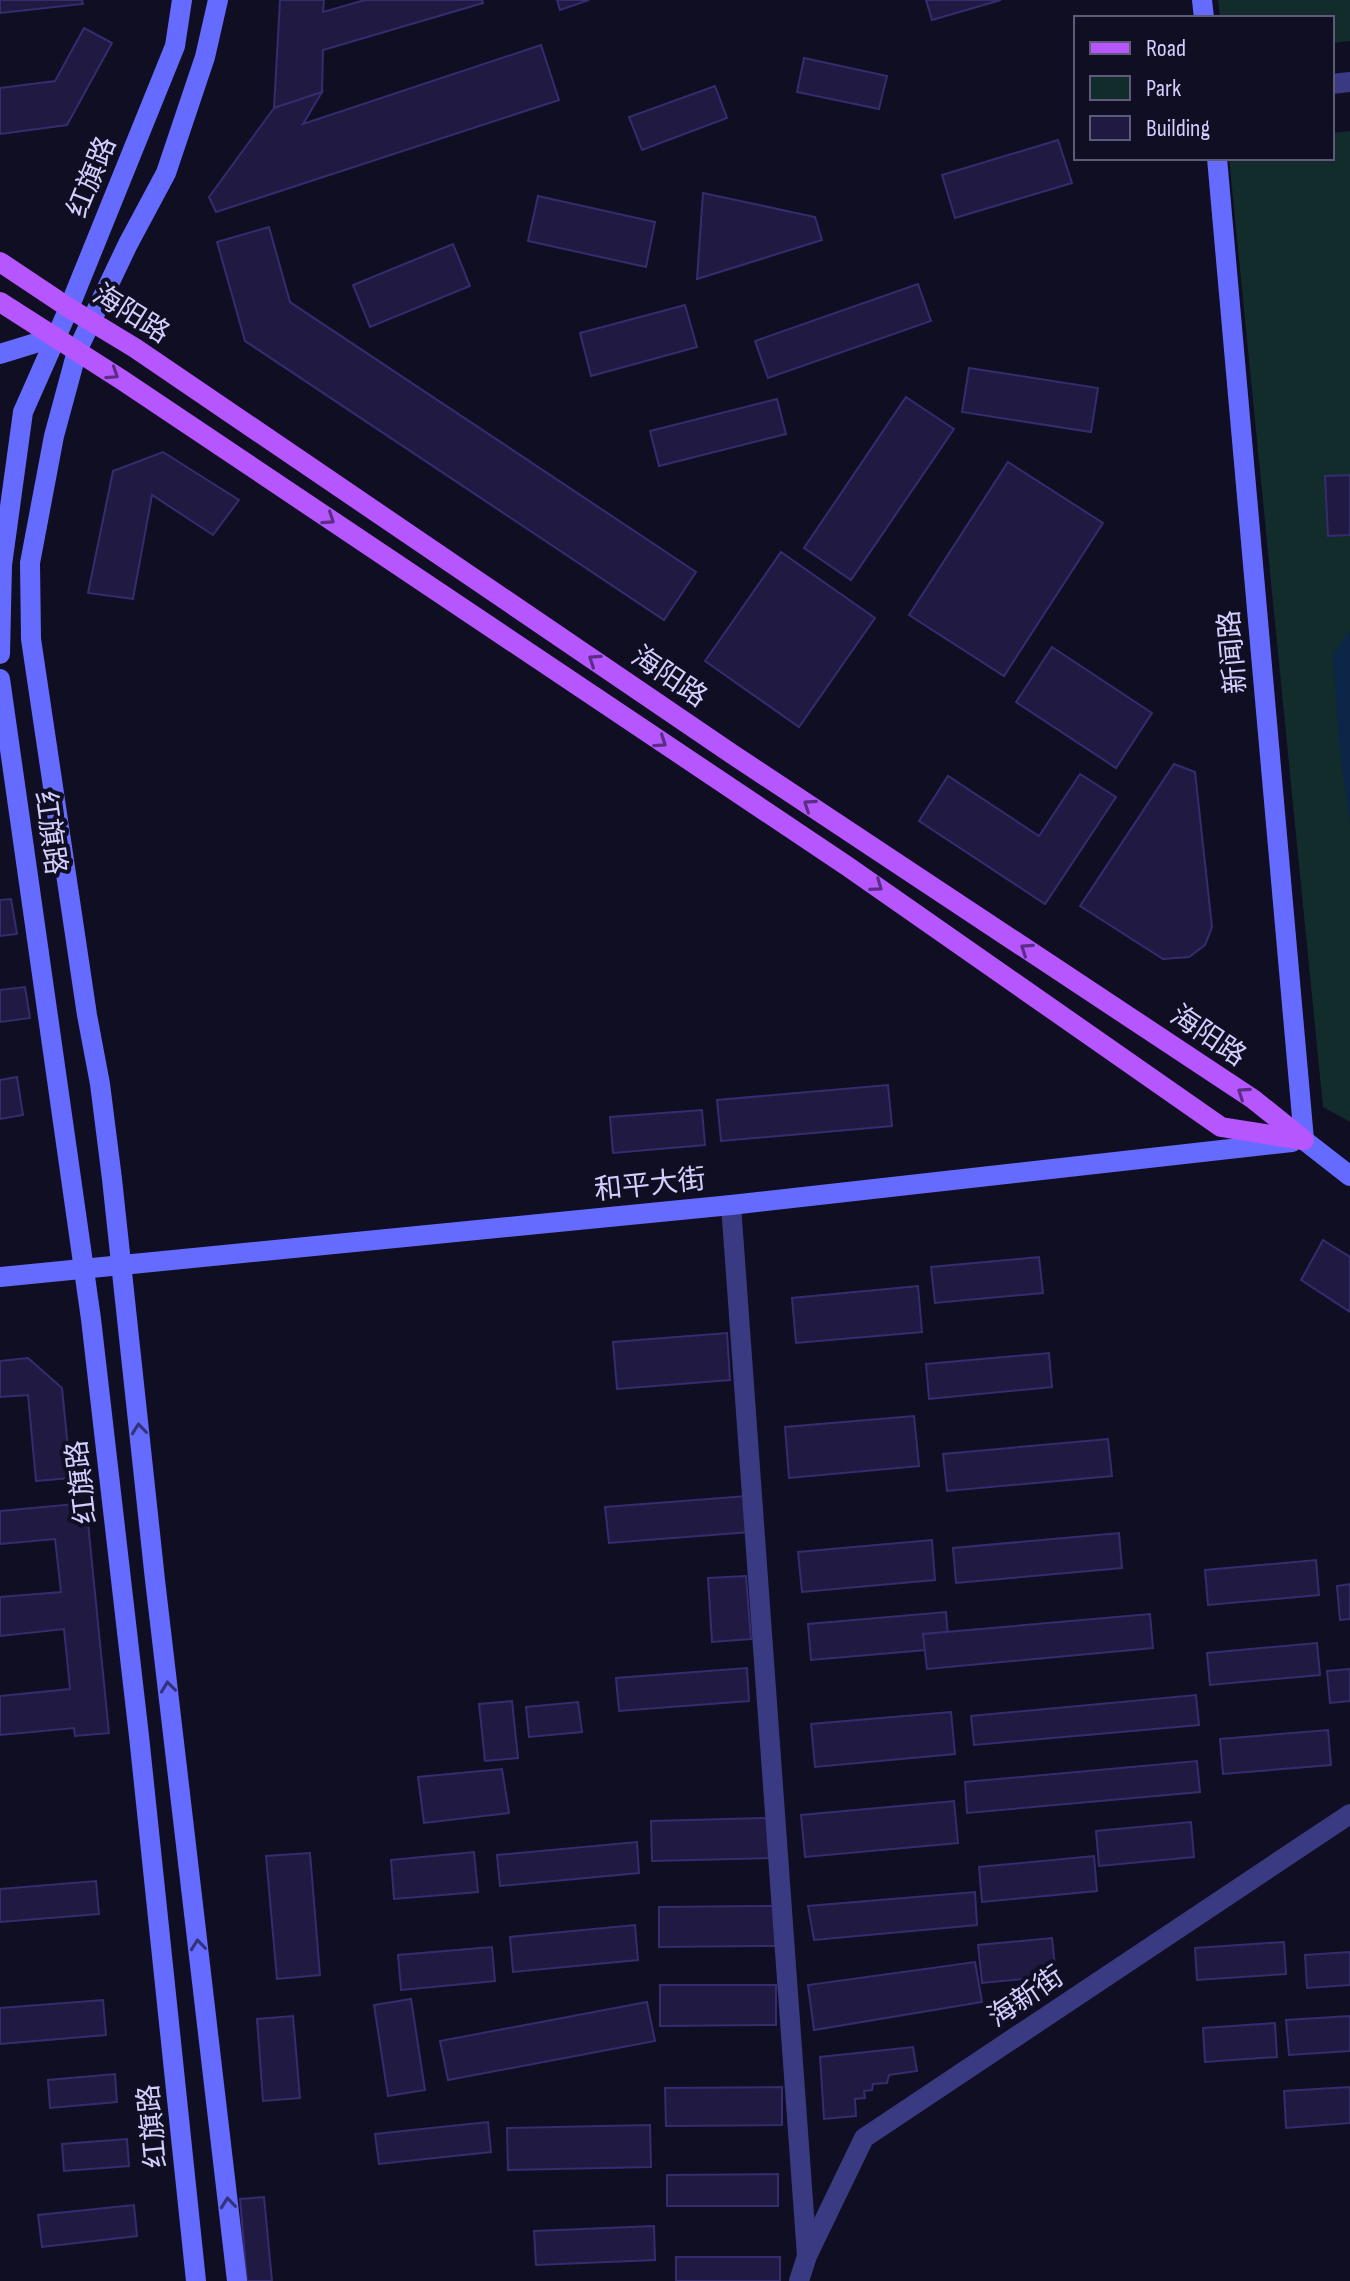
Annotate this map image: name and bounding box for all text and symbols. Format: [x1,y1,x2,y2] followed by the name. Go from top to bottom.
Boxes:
[1074,16,1334,160] legend
[1146,34,1186,63] text: Road
[1146,74,1181,103] text: Park
[1146,114,1210,143] text: Building
[61,132,123,222] street label: 红旗路
[87,278,175,350] street label: 海阳路
[104,364,118,379] one-way arrow
[320,509,334,524] one-way arrow
[1213,609,1253,695] street label: 新闻路
[625,640,713,714] street label: 海阳路
[588,655,602,670] one-way arrow
[652,732,666,747] one-way arrow
[28,789,72,877] street label: 红旗路
[804,800,818,815] one-way arrow
[868,876,882,891] one-way arrow
[1020,944,1035,959] one-way arrow
[1164,999,1252,1073] street label: 海阳路
[1237,1088,1251,1103] one-way arrow
[593,1163,707,1207] street label: 和平大街
[131,1422,148,1435] one-way arrow
[61,1438,103,1526] street label: 红旗路
[159,1680,176,1693] one-way arrow
[189,1938,206,1951] one-way arrow
[982,1960,1070,2034] street label: 海新街
[132,2082,174,2170] street label: 红旗路
[220,2197,237,2210] one-way arrow

